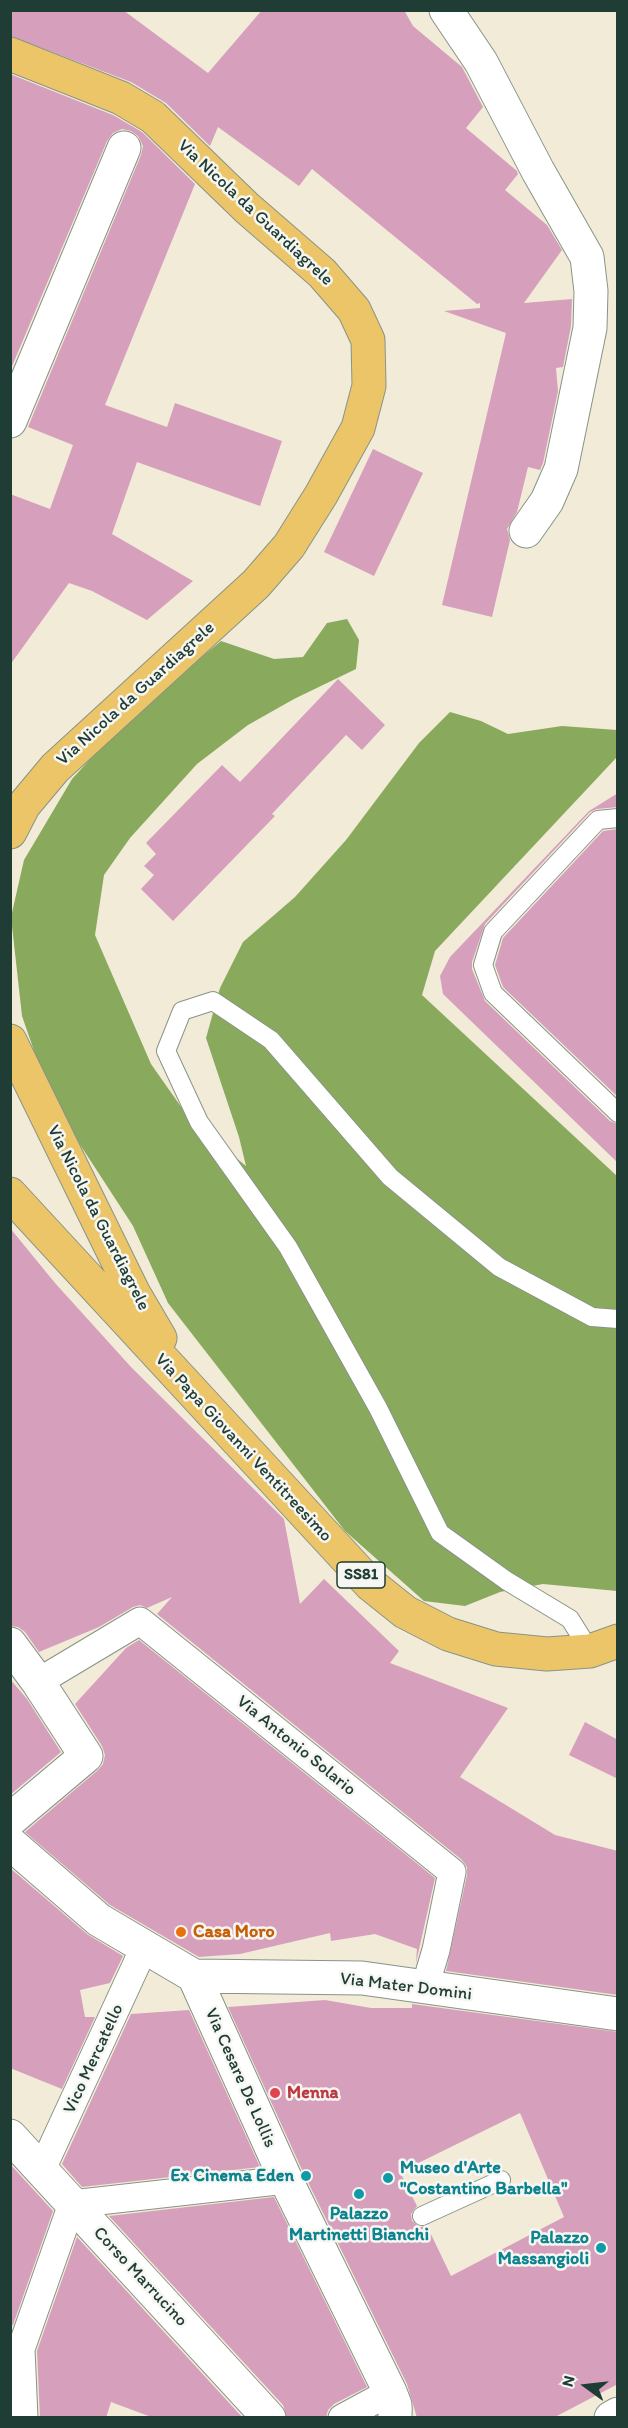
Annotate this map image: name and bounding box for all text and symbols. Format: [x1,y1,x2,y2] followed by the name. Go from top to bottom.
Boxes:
[173,135,337,291] street label: Via Nicola da Guardiagrele
[53,617,219,771] street label: Via Nicola da Guardiagrele
[42,1122,154,1314] street label: Via Nicola da Guardiagrele
[150,1349,336,1547] street label: Via Papa Giovanni Ventitreesimo
[337,1562,385,1588] road number: SS81
[232,1691,360,1801] street label: Via Antonio Solario
[193,1921,275,1943] place label: Casa Moro
[174,1925,188,1939] marker: Casa Moro
[339,1968,473,2006] street label: Via Mater Domini
[59,2001,129,2117] street label: Vico Mercatello
[200,2005,280,2151] street label: Via Cesare De Lollis
[287,2082,338,2104] place label: Menna
[268,2086,282,2100] marker: Menna
[400,2157,567,2200] place label: Museo d'Arte "Costantino Barbella"
[171,2165,294,2187] place label: Ex Cinema Eden
[299,2169,313,2183] marker: Ex Cinema Eden
[381,2171,395,2185] marker: Museo d'Arte "Costantino Barbella"
[352,2187,366,2201] marker: Palazzo Martinetti Bianchi
[289,2203,429,2246] place label: Palazzo Martinetti Bianchi
[88,2223,192,2331] street label: Corso Marrucino
[498,2227,589,2270] place label: Palazzo Massangioli
[594,2241,608,2255] marker: Palazzo Massangioli
[556,2356,616,2416] north arrow
[558,2374,579,2389] text: N

